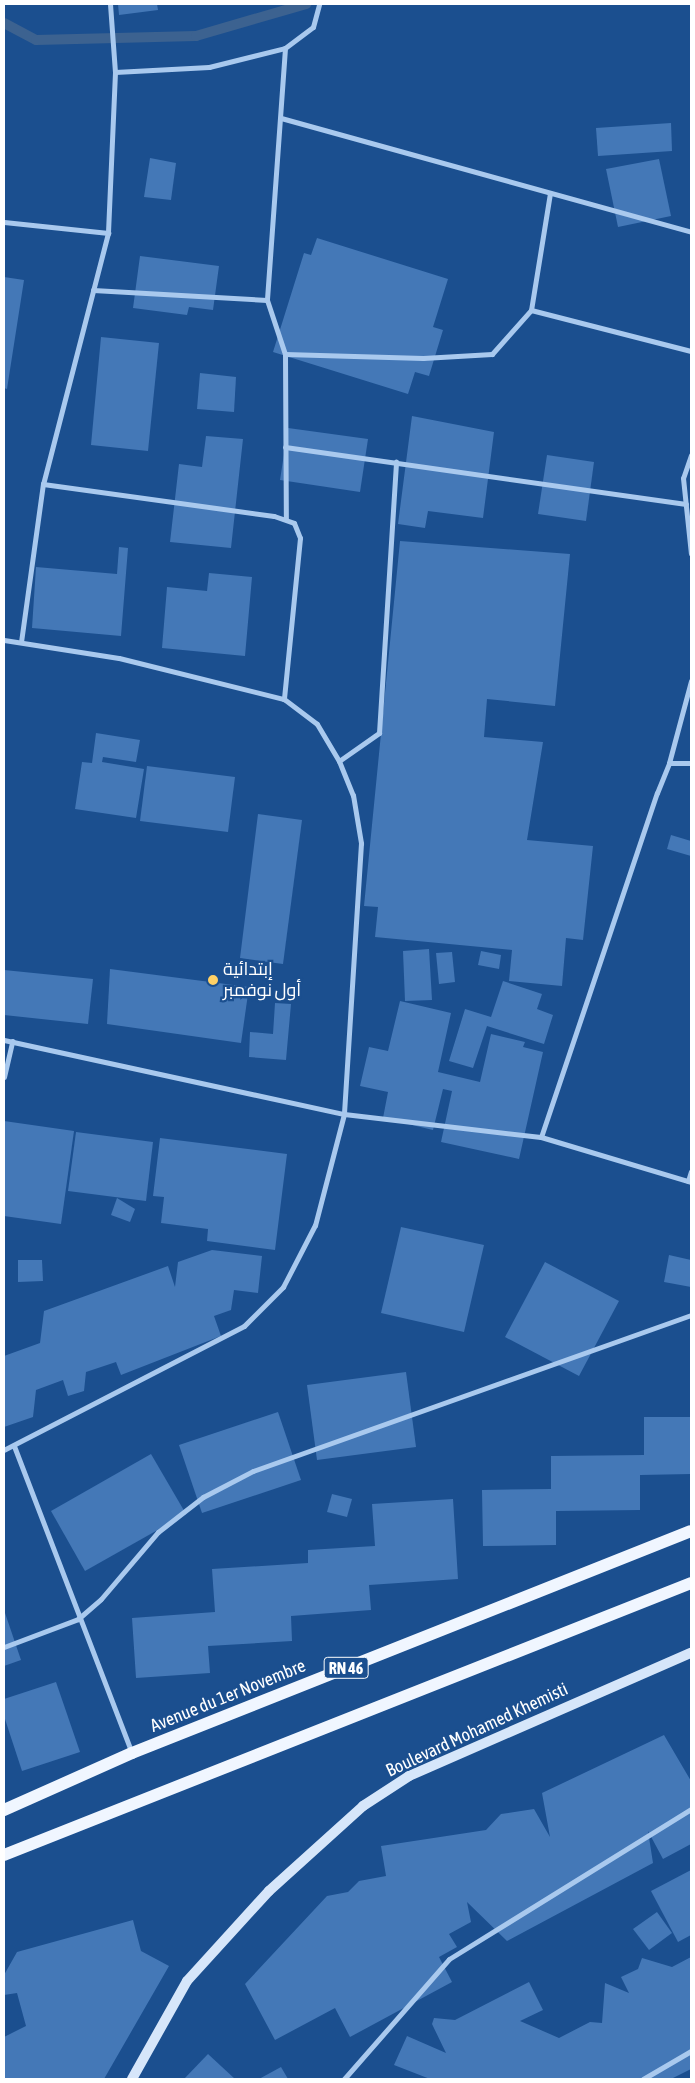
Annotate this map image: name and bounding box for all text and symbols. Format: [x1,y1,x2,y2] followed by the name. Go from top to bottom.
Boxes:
[223,959,301,1002] place label: إبتدائية أول نوفمبر
[207,974,219,986] marker: إبتدائية أول نوفمبر
[147,1655,309,1737] street label: Avenue du 1er Novembre
[324,1655,368,1682] road number: RN 46
[383,1678,571,1782] street label: Boulevard Mohamed Khemisti

